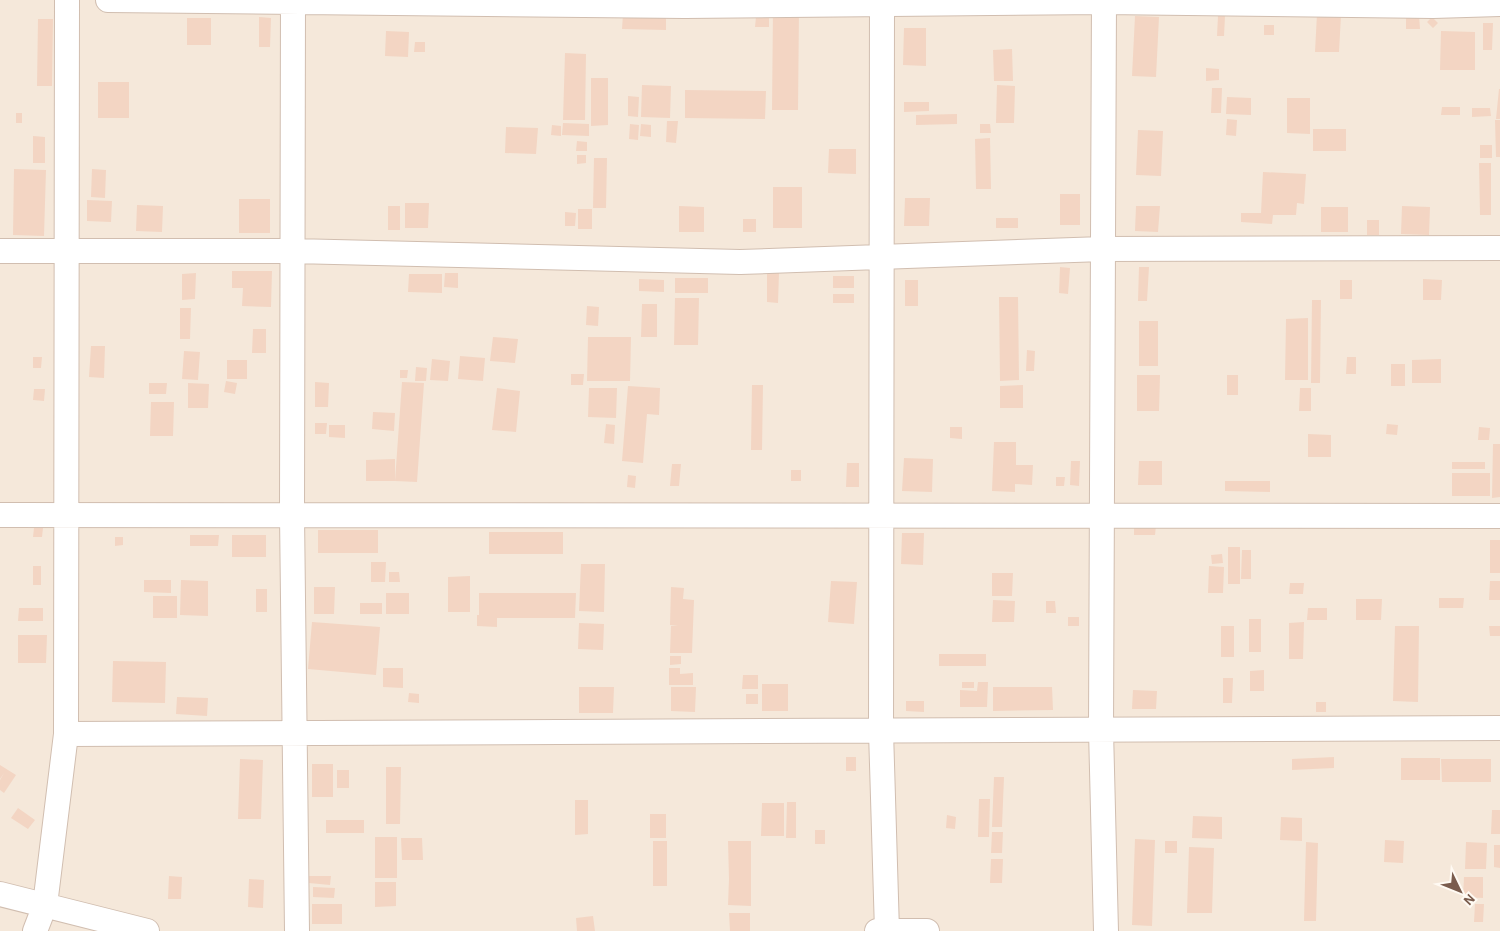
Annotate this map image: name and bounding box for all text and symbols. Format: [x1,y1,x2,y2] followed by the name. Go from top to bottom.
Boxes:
[1435,866,1485,916] north arrow
[1460,891,1477,908] text: N

